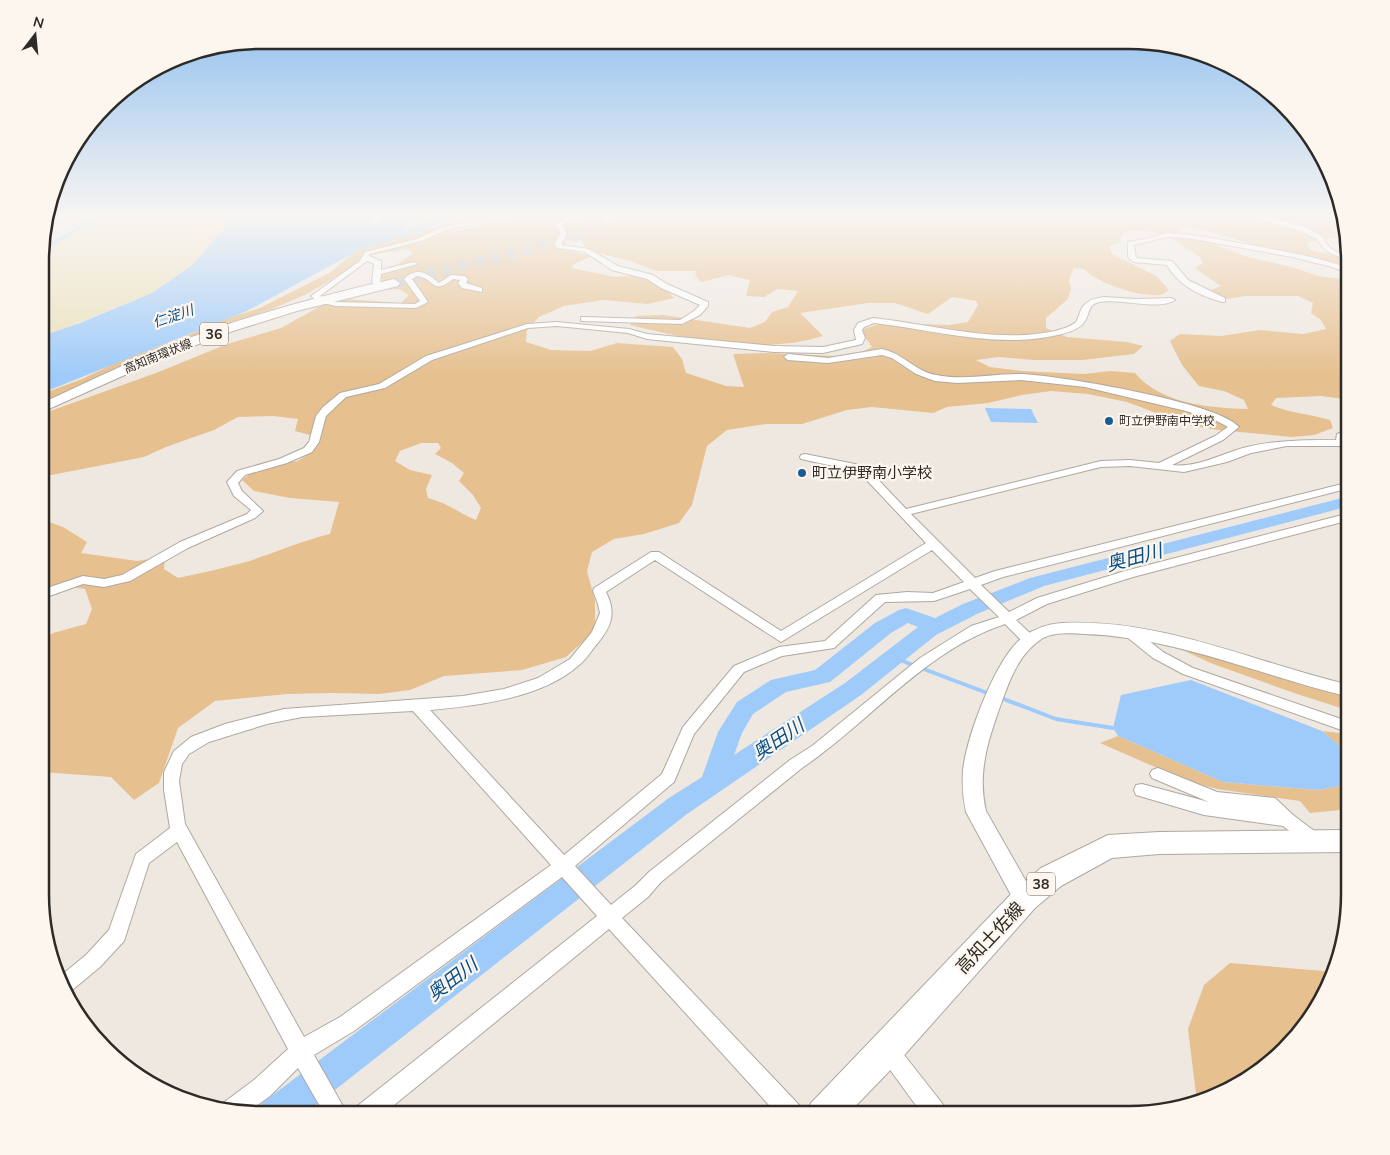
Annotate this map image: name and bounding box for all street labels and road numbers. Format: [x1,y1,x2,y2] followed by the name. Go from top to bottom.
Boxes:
[200,322,228,346] road number: 36
[122,335,194,377] street label: 高知南環状線
[1027,872,1055,896] road number: 38
[951,897,1029,979] street label: 高知土佐線

